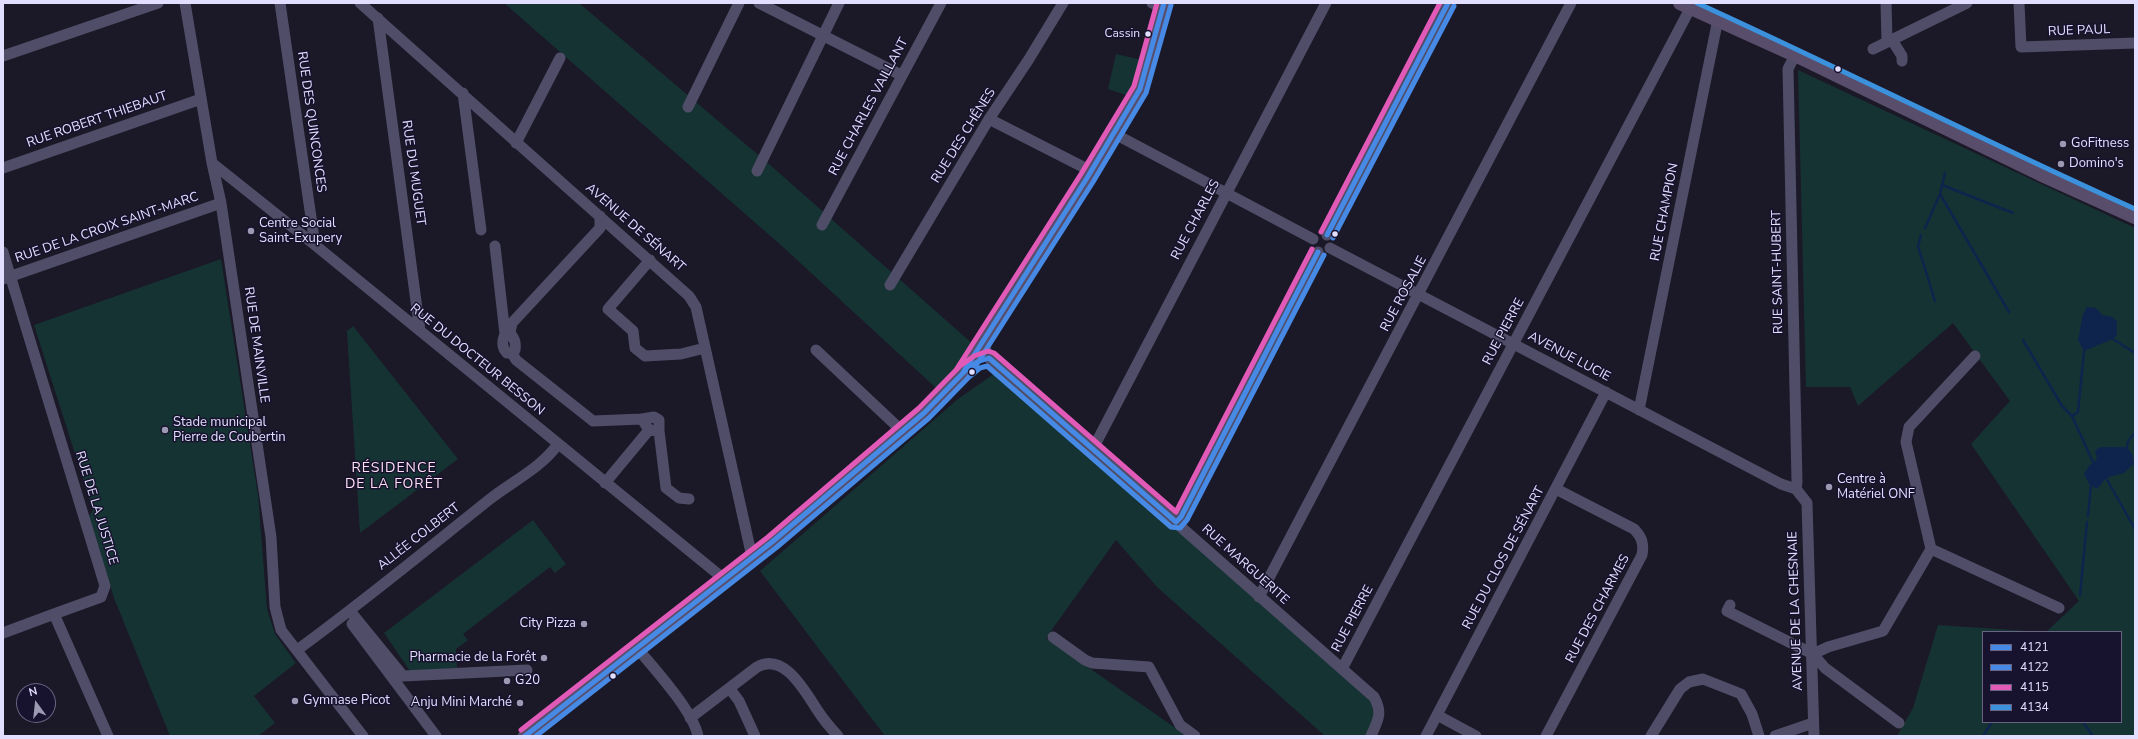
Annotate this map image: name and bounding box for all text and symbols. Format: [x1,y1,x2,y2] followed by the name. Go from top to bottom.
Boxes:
[2048,22,2110,40] street label: RUE PAUL
[1105,27,1140,41] place label: Cassin
[1143,29,1153,39] marker: Cassin
[826,36,912,178] street label: RUE CHARLES VAILLANT
[293,51,329,193] street label: RUE DES QUINCONCES
[1833,64,1843,74] unlabelled marker
[929,86,999,186] street label: RUE DES CHÊNES
[25,89,169,151] street label: RUE ROBERT THIEBAUT
[398,119,428,227] street label: RUE DU MUGUET
[2071,136,2129,152] place label: GoFitness
[2058,139,2068,149] marker: GoFitness
[2069,156,2124,172] place label: Domino's
[2056,159,2066,169] marker: Domino's
[1648,162,1682,262] street label: RUE CHAMPION
[1168,177,1224,263] street label: RUE CHARLES
[582,181,688,275] street label: AVENUE DE SÉNART
[13,189,201,267] street label: RUE DE LA CROIX SAINT-MARC
[1769,210,1787,334] street label: RUE SAINT-HUBERT
[259,216,342,247] place label: Centre Social Saint-Exupery
[246,226,256,236] marker: Centre Social Saint-Exupery
[1330,229,1340,239] unlabelled marker
[1378,254,1430,334] street label: RUE ROSALIE
[240,286,272,404] street label: RUE DE MAINVILLE
[1480,296,1528,368] street label: RUE PIERRE
[407,301,547,419] street label: RUE DU DOCTEUR BESSON
[1525,329,1613,385] street label: AVENUE LUCIE
[967,367,977,377] unlabelled marker
[173,415,286,446] place label: Stade municipal Pierre de Coubertin
[160,425,170,435] marker: Stade municipal Pierre de Coubertin
[71,449,121,567] street label: RUE DE LA JUSTICE
[345,461,443,494] district label: RÉSIDENCE DE LA FORÊT
[1837,472,1915,503] place label: Centre à Matériel ONF
[1824,482,1834,492] marker: Centre à Matériel ONF
[1460,484,1548,632] street label: RUE DU CLOS DE SÉNART
[375,500,463,574] street label: ALLÉE COLBERT
[1198,522,1292,608] street label: RUE MARGUERITE
[1785,531,1807,691] street label: AVENUE DE LA CHESNAIE
[1563,552,1633,666] street label: RUE DES CHARMES
[1329,583,1377,655] street label: RUE PIERRE
[519,616,576,632] place label: City Pizza
[579,619,589,629] marker: City Pizza
[1982,631,2122,723] legend
[2020,639,2049,655] text: 4121
[409,650,536,666] place label: Pharmacie de la Forêt
[539,653,549,663] marker: Pharmacie de la Forêt
[2020,659,2049,675] text: 4122
[608,671,618,681] unlabelled marker
[515,673,540,689] place label: G20
[502,676,512,686] marker: G20
[2020,679,2049,695] text: 4115
[16,683,56,723] north arrow
[27,684,39,700] text: N
[303,693,390,709] place label: Gymnase Picot
[411,695,512,711] place label: Anju Mini Marché
[290,696,300,706] marker: Gymnase Picot
[515,698,525,708] marker: Anju Mini Marché
[2020,699,2049,715] text: 4134

